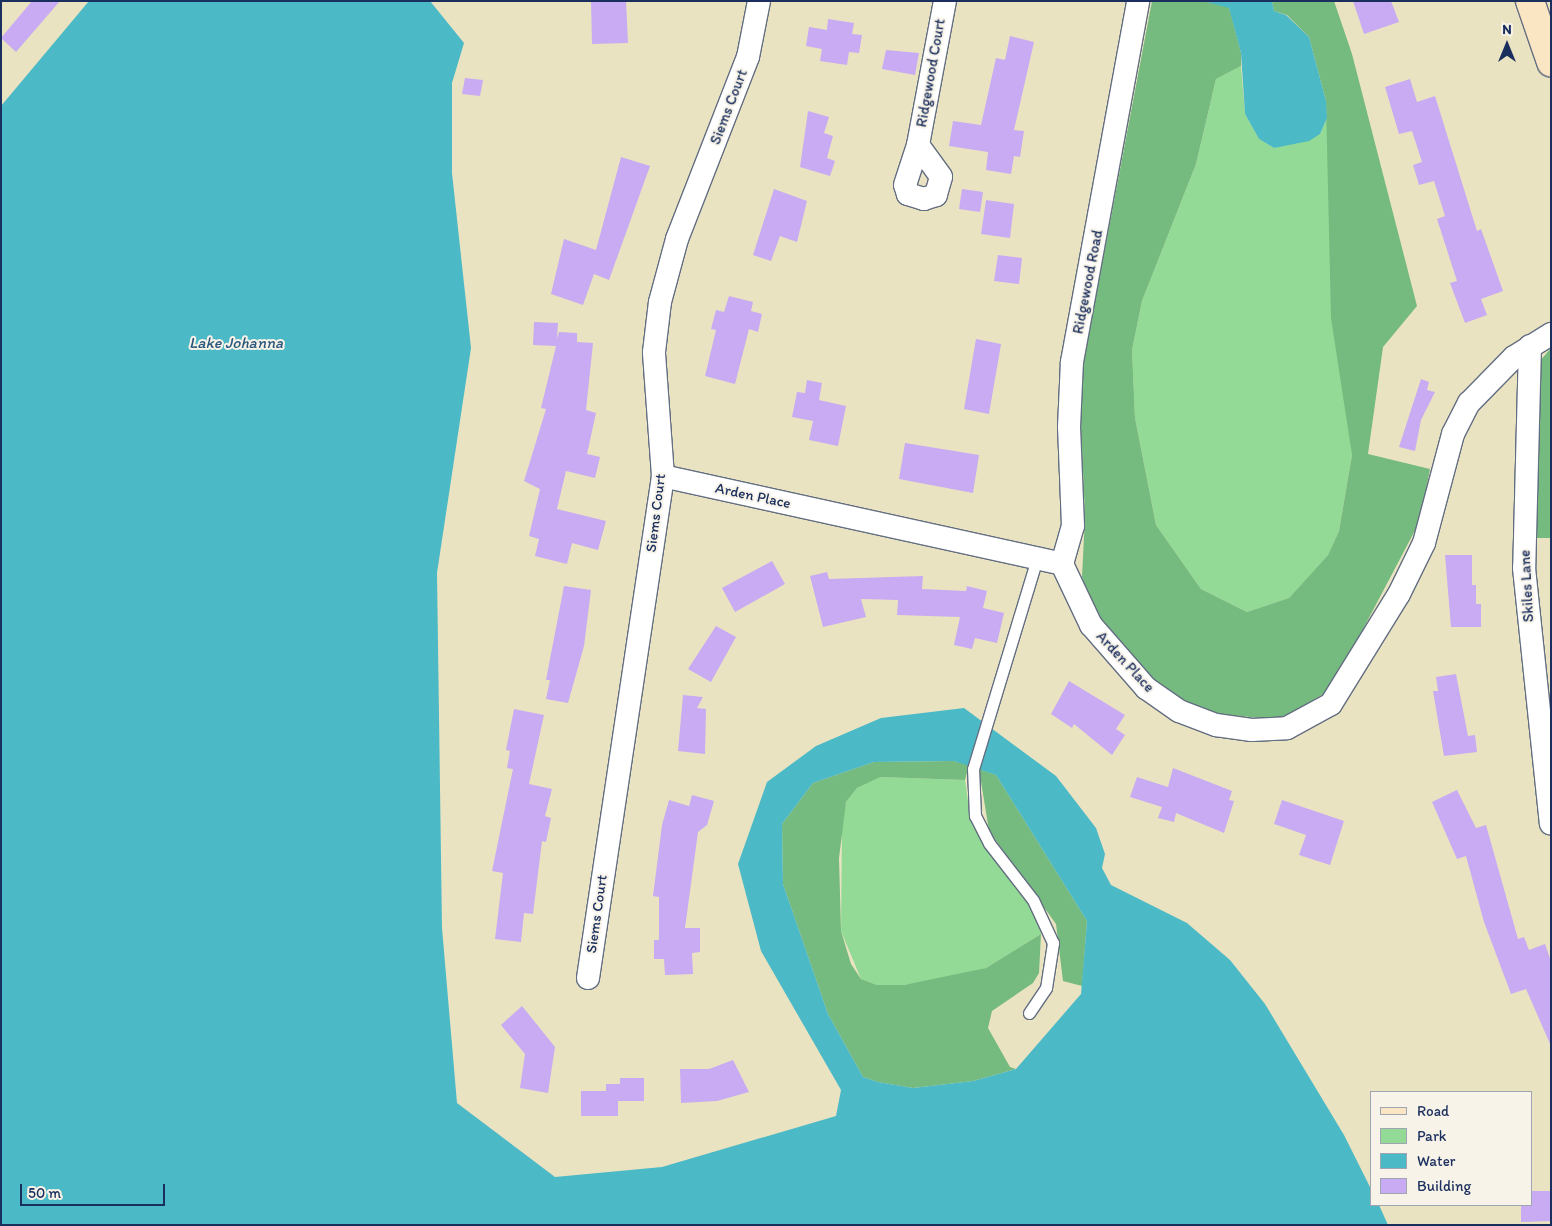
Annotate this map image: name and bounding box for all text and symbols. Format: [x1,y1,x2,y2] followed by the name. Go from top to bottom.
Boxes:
[913,17,949,129] street label: Ridgewood Court
[1482,20,1532,70] north arrow
[1502,21,1512,38] text: N
[706,67,752,147] street label: Siems Court
[1069,229,1107,335] street label: Ridgewood Road
[189,333,283,353] water label: Lake Johanna
[642,473,670,553] street label: Siems Court
[713,479,793,513] street label: Arden Place
[1516,549,1538,623] street label: Skiles Lane
[1092,628,1158,696] street label: Arden Place
[583,874,611,954] street label: Siems Court
[1370,1091,1532,1206] legend
[1417,1102,1449,1120] text: Road
[1417,1127,1447,1145] text: Park
[1417,1152,1455,1170] text: Water
[22,1174,168,1206] scale bar
[1417,1177,1471,1195] text: Building
[28,1184,61,1202] text: 50 m

